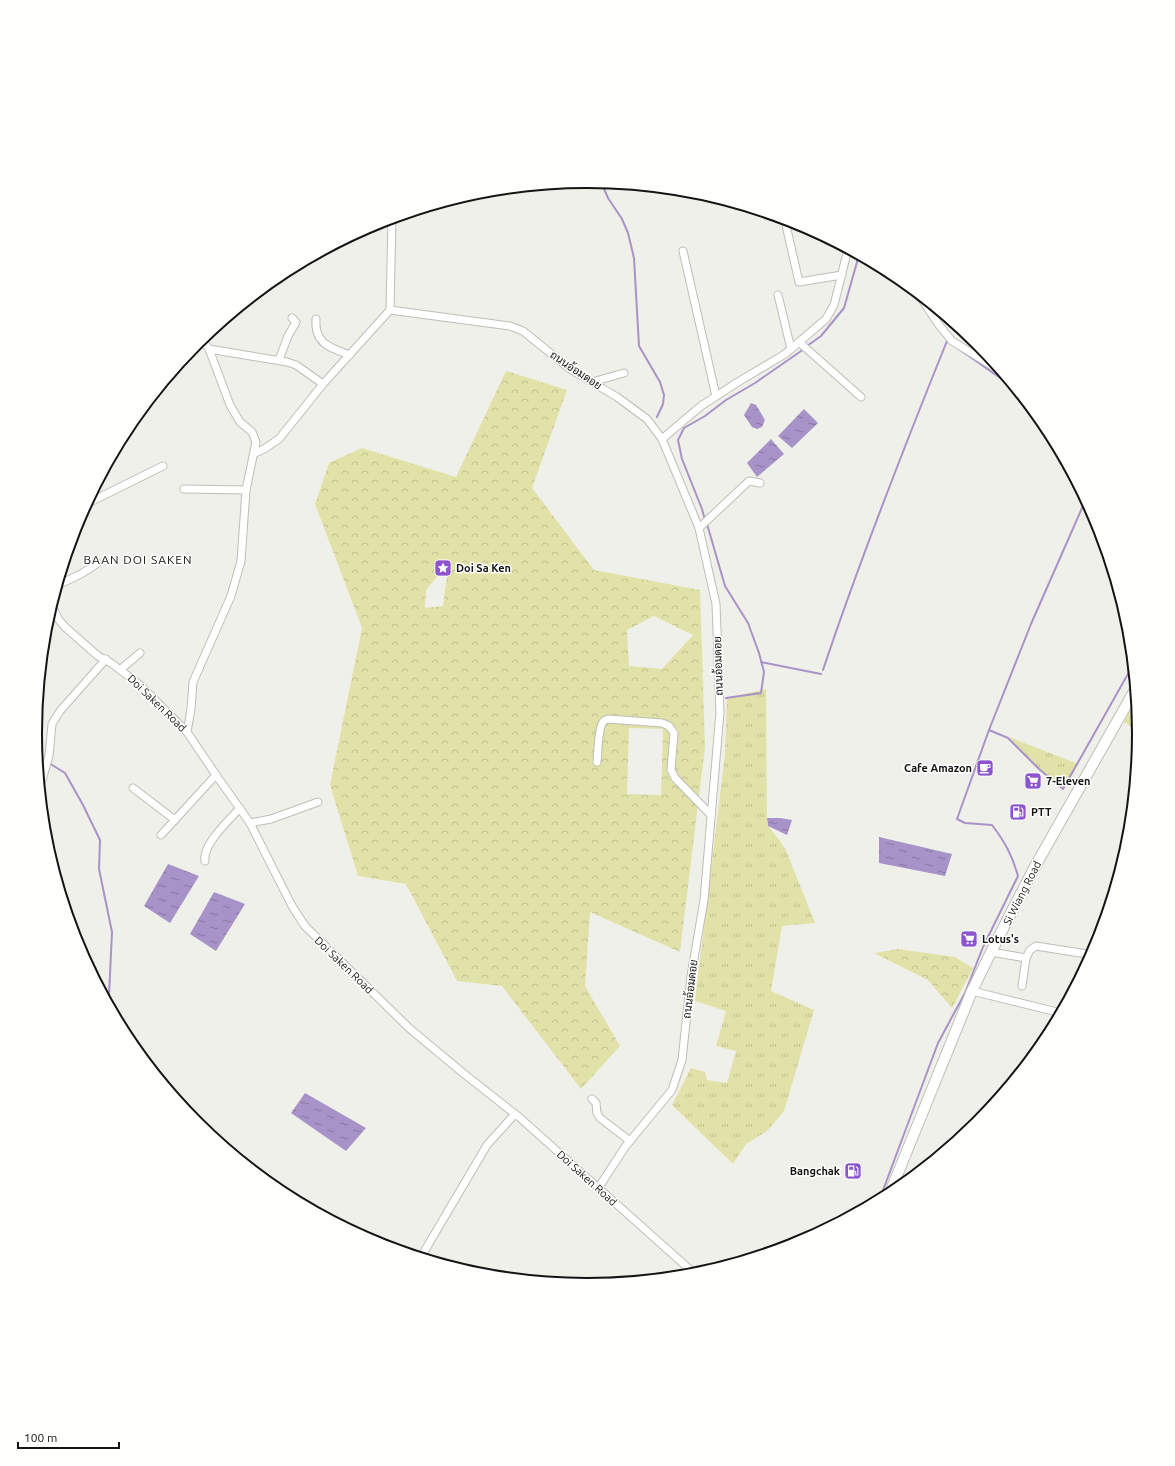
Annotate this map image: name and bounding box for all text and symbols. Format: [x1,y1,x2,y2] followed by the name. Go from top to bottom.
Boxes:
[548,348,605,392] street label: ถนนอ้อมดอย
[83,553,193,566] district label: BAAN DOI SAKEN
[433,558,453,578] place icon: Doi Sa Ken
[456,562,511,574] place label: Doi Sa Ken
[710,636,725,696] street label: ถนนอ้อมดอย
[125,672,189,734] street label: Doi Saken Road
[975,758,995,778] cafe icon: Cafe Amazon
[904,762,972,774] place label: Cafe Amazon
[1023,771,1043,791] supermarket icon: 7-Eleven
[1046,775,1091,787] place label: 7-Eleven
[1008,802,1028,822] fuel station icon: PTT
[1031,806,1052,818] place label: PTT
[1001,859,1043,927] street label: Si Wiang Road
[959,929,979,949] supermarket icon: Lotus's
[982,933,1019,945] place label: Lotus's
[312,934,376,996] street label: Doi Saken Road
[679,959,700,1019] street label: ถนนอ้อมดอย
[555,1148,619,1208] street label: Doi Saken Road
[843,1161,863,1181] fuel station icon: Bangchak
[790,1165,841,1177] place label: Bangchak
[18,1424,119,1450] scale bar
[24,1431,57,1444] text: 100 m

